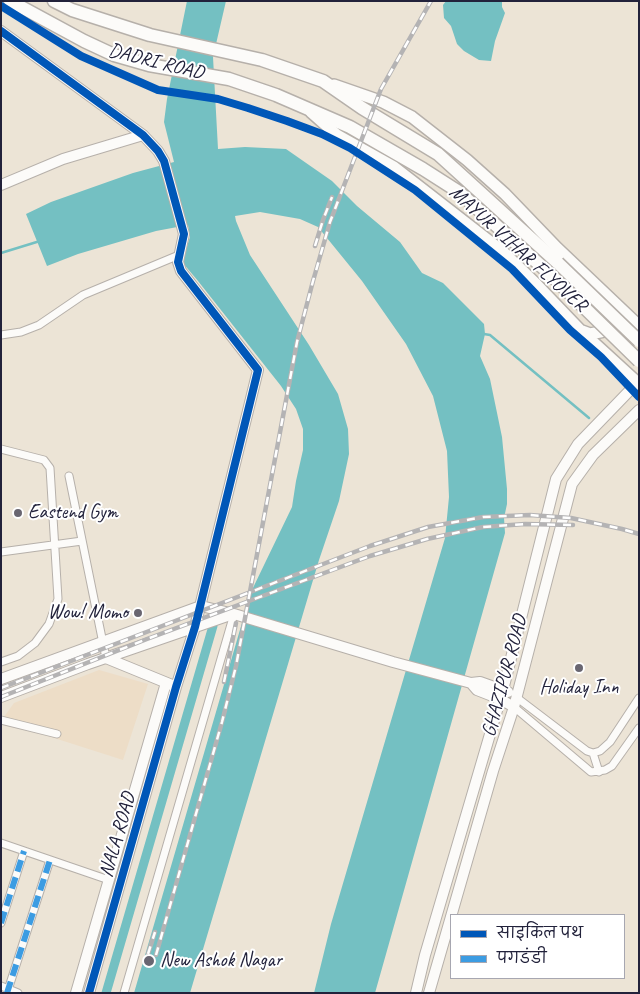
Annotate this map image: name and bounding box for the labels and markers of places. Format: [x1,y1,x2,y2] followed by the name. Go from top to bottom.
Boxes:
[28,501,118,525] place label: Eastend Gym
[12,507,24,519] marker: Eastend Gym
[48,601,128,625] place label: Wow! Momo
[132,607,144,619] marker: Wow! Momo
[573,662,585,674] marker: Holiday Inn
[540,676,618,700] place label: Holiday Inn
[160,949,282,973] place label: New Ashok Nagar
[142,954,156,968] marker: New Ashok Nagar

